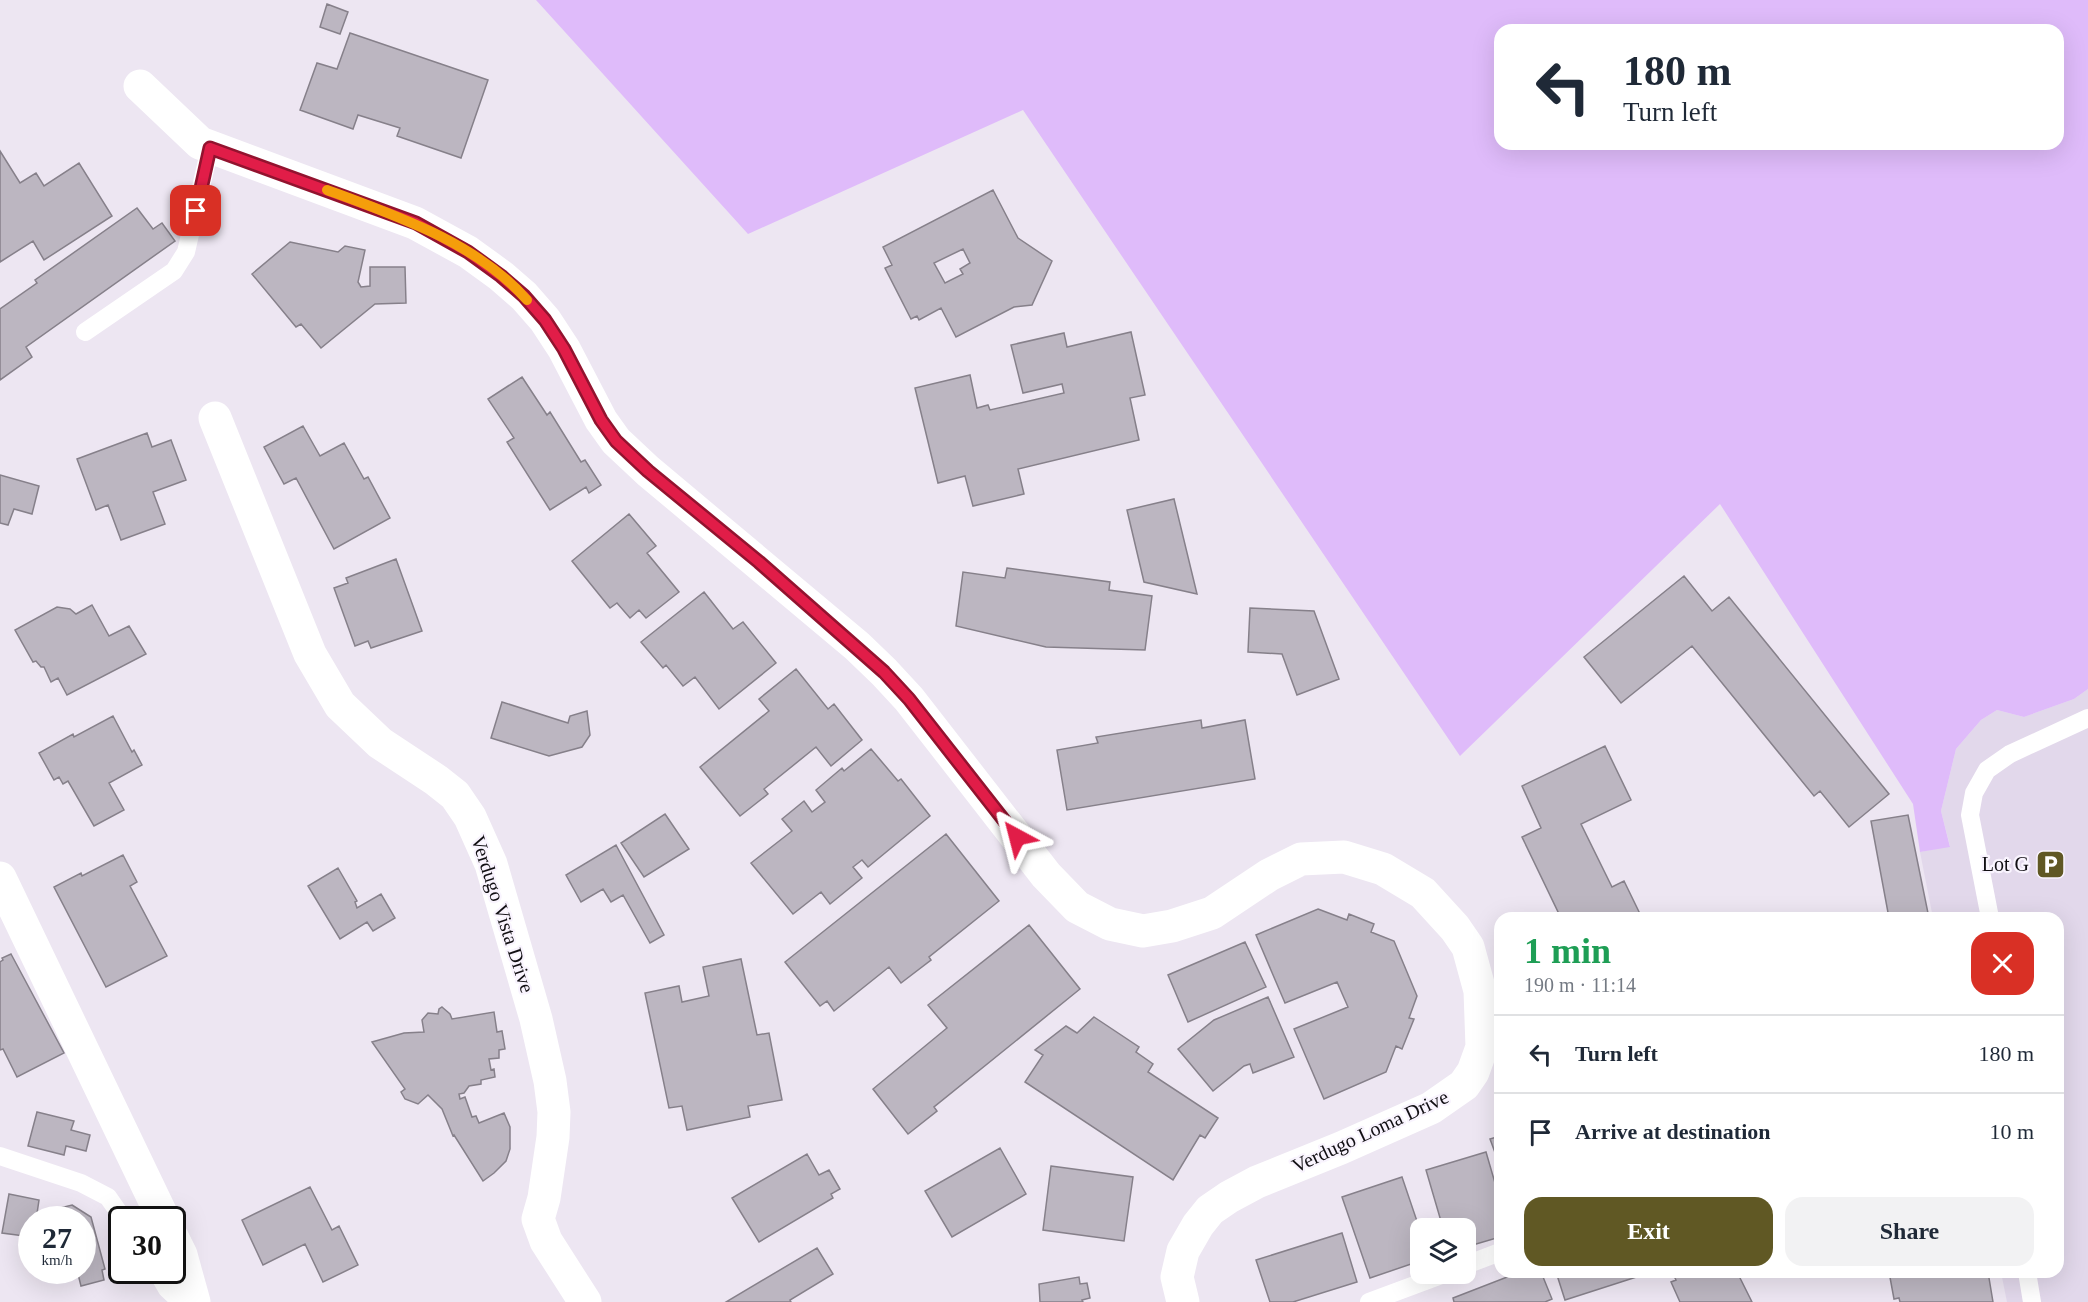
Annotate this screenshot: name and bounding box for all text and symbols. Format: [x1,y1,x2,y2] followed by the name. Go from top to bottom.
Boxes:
[1524,48,1602,126] icon: left
[1623,48,1732,94] text: 180 m
[1623,97,1717,127] text: Turn left
[170,185,221,236] pin
[179,194,212,227] icon: arrive
[985,805,1049,869] position arrow
[466,833,539,996] street label: Verdugo Vista Drive
[2034,848,2066,880] parking icon: Lot G
[1982,853,2029,875] place label: Lot G
[1524,931,1611,971] text: 1 min
[1971,932,2034,995] button: close
[1524,974,1636,996] text: 190 m · 11:14
[1524,1038,1557,1071] icon: left
[1575,1041,1658,1066] text: Turn left
[1978,1041,2034,1066] text: 180 m
[1288,1085,1452,1178] street label: Verdugo Loma Drive
[1524,1116,1557,1149] icon: arrive
[1575,1119,1771,1144] text: Arrive at destination
[1989,1119,2034,1144] text: 10 m
[1524,1197,1773,1266] button: Exit
[1785,1197,2034,1266] button: Share
[108,1206,186,1284] speed limit sign: 30
[1410,1218,1476,1284] map controls
[1410,1218,1476,1284] button: layers
[42,1221,72,1254] text: 27
[42,1252,72,1268] text: km/h

